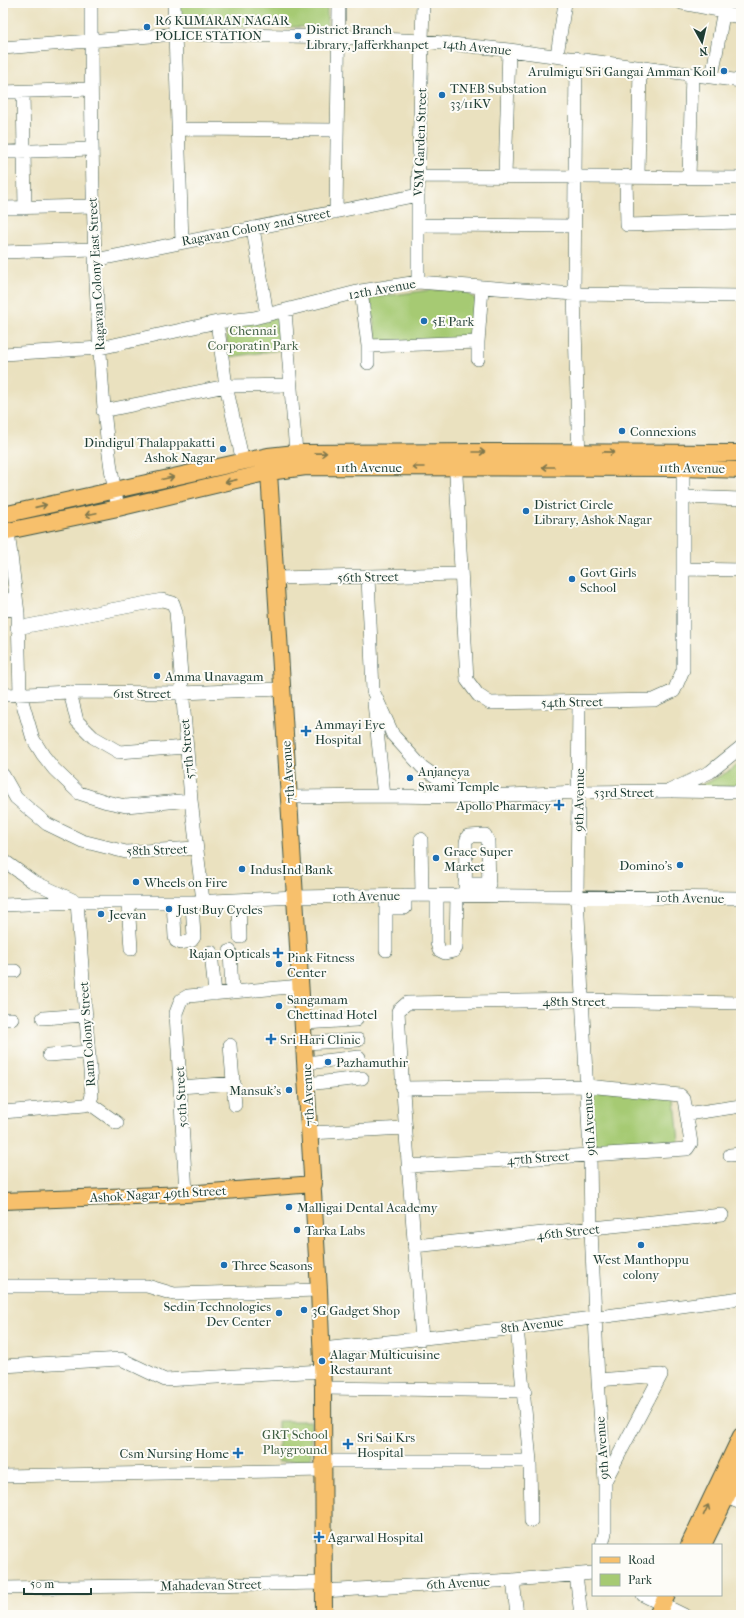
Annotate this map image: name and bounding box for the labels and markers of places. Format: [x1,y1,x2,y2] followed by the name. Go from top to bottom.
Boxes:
[155,13,290,43] place label: R6 KUMARAN NAGAR POLICE STATION
[142,22,152,32] marker: R6 KUMARAN NAGAR POLICE STATION
[306,22,429,52] place label: District Branch Library, Jafferkhanpet
[293,31,303,41] marker: District Branch Library, Jafferkhanpet
[527,64,716,79] place label: Arulmigu Sri Gangai Amman Koil
[719,66,729,76] marker: Arulmigu Sri Gangai Amman Koil
[450,81,547,111] place label: TNEB Substation 33/11KV
[437,90,447,100] marker: TNEB Substation 33/11KV
[432,314,474,329] place label: 5E Park
[419,316,429,326] marker: 5E Park
[630,424,696,439] place label: Connexions
[617,426,627,436] marker: Connexions
[84,435,215,465] place label: Dindigul Thalappakatti Ashok Nagar
[218,444,228,454] marker: Dindigul Thalappakatti Ashok Nagar
[534,497,652,527] place label: District Circle Library, Ashok Nagar
[521,506,531,516] marker: District Circle Library, Ashok Nagar
[580,565,637,595] place label: Govt Girls School
[567,574,577,584] marker: Govt Girls School
[164,669,264,684] place label: Amma Unavagam
[152,671,162,681] marker: Amma Unavagam
[314,717,386,747] place label: Ammayi Eye Hospital
[300,725,312,737] marker: Ammayi Eye Hospital
[417,764,500,794] place label: Anjaneya Swami Temple
[405,773,415,783] marker: Anjaneya Swami Temple
[455,798,552,813] place label: Apollo Pharmacy
[554,800,564,810] marker: Apollo Pharmacy
[444,844,513,874] place label: Grace Super Market
[431,853,441,863] marker: Grace Super Market
[619,858,672,873] place label: Domino's
[675,860,685,870] marker: Domino's
[250,862,333,877] place label: IndusInd Bank
[237,864,247,874] marker: IndusInd Bank
[143,875,228,890] place label: Wheels on Fire
[131,877,141,887] marker: Wheels on Fire
[176,902,263,917] place label: Just Buy Cycles
[164,904,174,914] marker: Just Buy Cycles
[108,907,147,922] place label: Jeevan
[96,909,106,919] marker: Jeevan
[189,946,270,961] place label: Rajan Opticals
[273,948,283,958] marker: Rajan Opticals
[287,950,355,980] place label: Pink Fitness Center
[274,959,284,969] marker: Pink Fitness Center
[287,992,378,1022] place label: Sangamam Chettinad Hotel
[274,1001,284,1011] marker: Sangamam Chettinad Hotel
[280,1032,361,1047] place label: Sri Hari Clinic
[265,1033,277,1045] marker: Sri Hari Clinic
[336,1055,409,1070] place label: Pazhamuthir
[323,1057,333,1067] marker: Pazhamuthir
[229,1083,281,1098] place label: Mansuk's
[284,1085,294,1095] marker: Mansuk's
[297,1200,438,1215] place label: Malligai Dental Academy
[284,1202,294,1212] marker: Malligai Dental Academy
[305,1223,365,1238] place label: Tarka Labs
[292,1225,302,1235] marker: Tarka Labs
[636,1240,646,1250] marker: West Manthoppu colony
[592,1252,690,1282] place label: West Manthoppu colony
[232,1258,312,1273] place label: Three Seasons
[219,1260,229,1270] marker: Three Seasons
[163,1299,271,1329] place label: Sedin Technologies Dev Center
[312,1303,400,1318] place label: 3G Gadget Shop
[299,1305,309,1315] marker: 3G Gadget Shop
[274,1308,284,1318] marker: Sedin Technologies Dev Center
[329,1347,440,1377] place label: Alagar Multicuisine Restaurant
[317,1356,327,1366] marker: Alagar Multicuisine Restaurant
[357,1430,415,1460] place label: Sri Sai Krs Hospital
[342,1438,354,1450] marker: Sri Sai Krs Hospital
[120,1446,230,1461] place label: Csm Nursing Home
[232,1447,244,1459] marker: Csm Nursing Home
[327,1530,424,1545] place label: Agarwal Hospital
[313,1531,325,1543] marker: Agarwal Hospital

